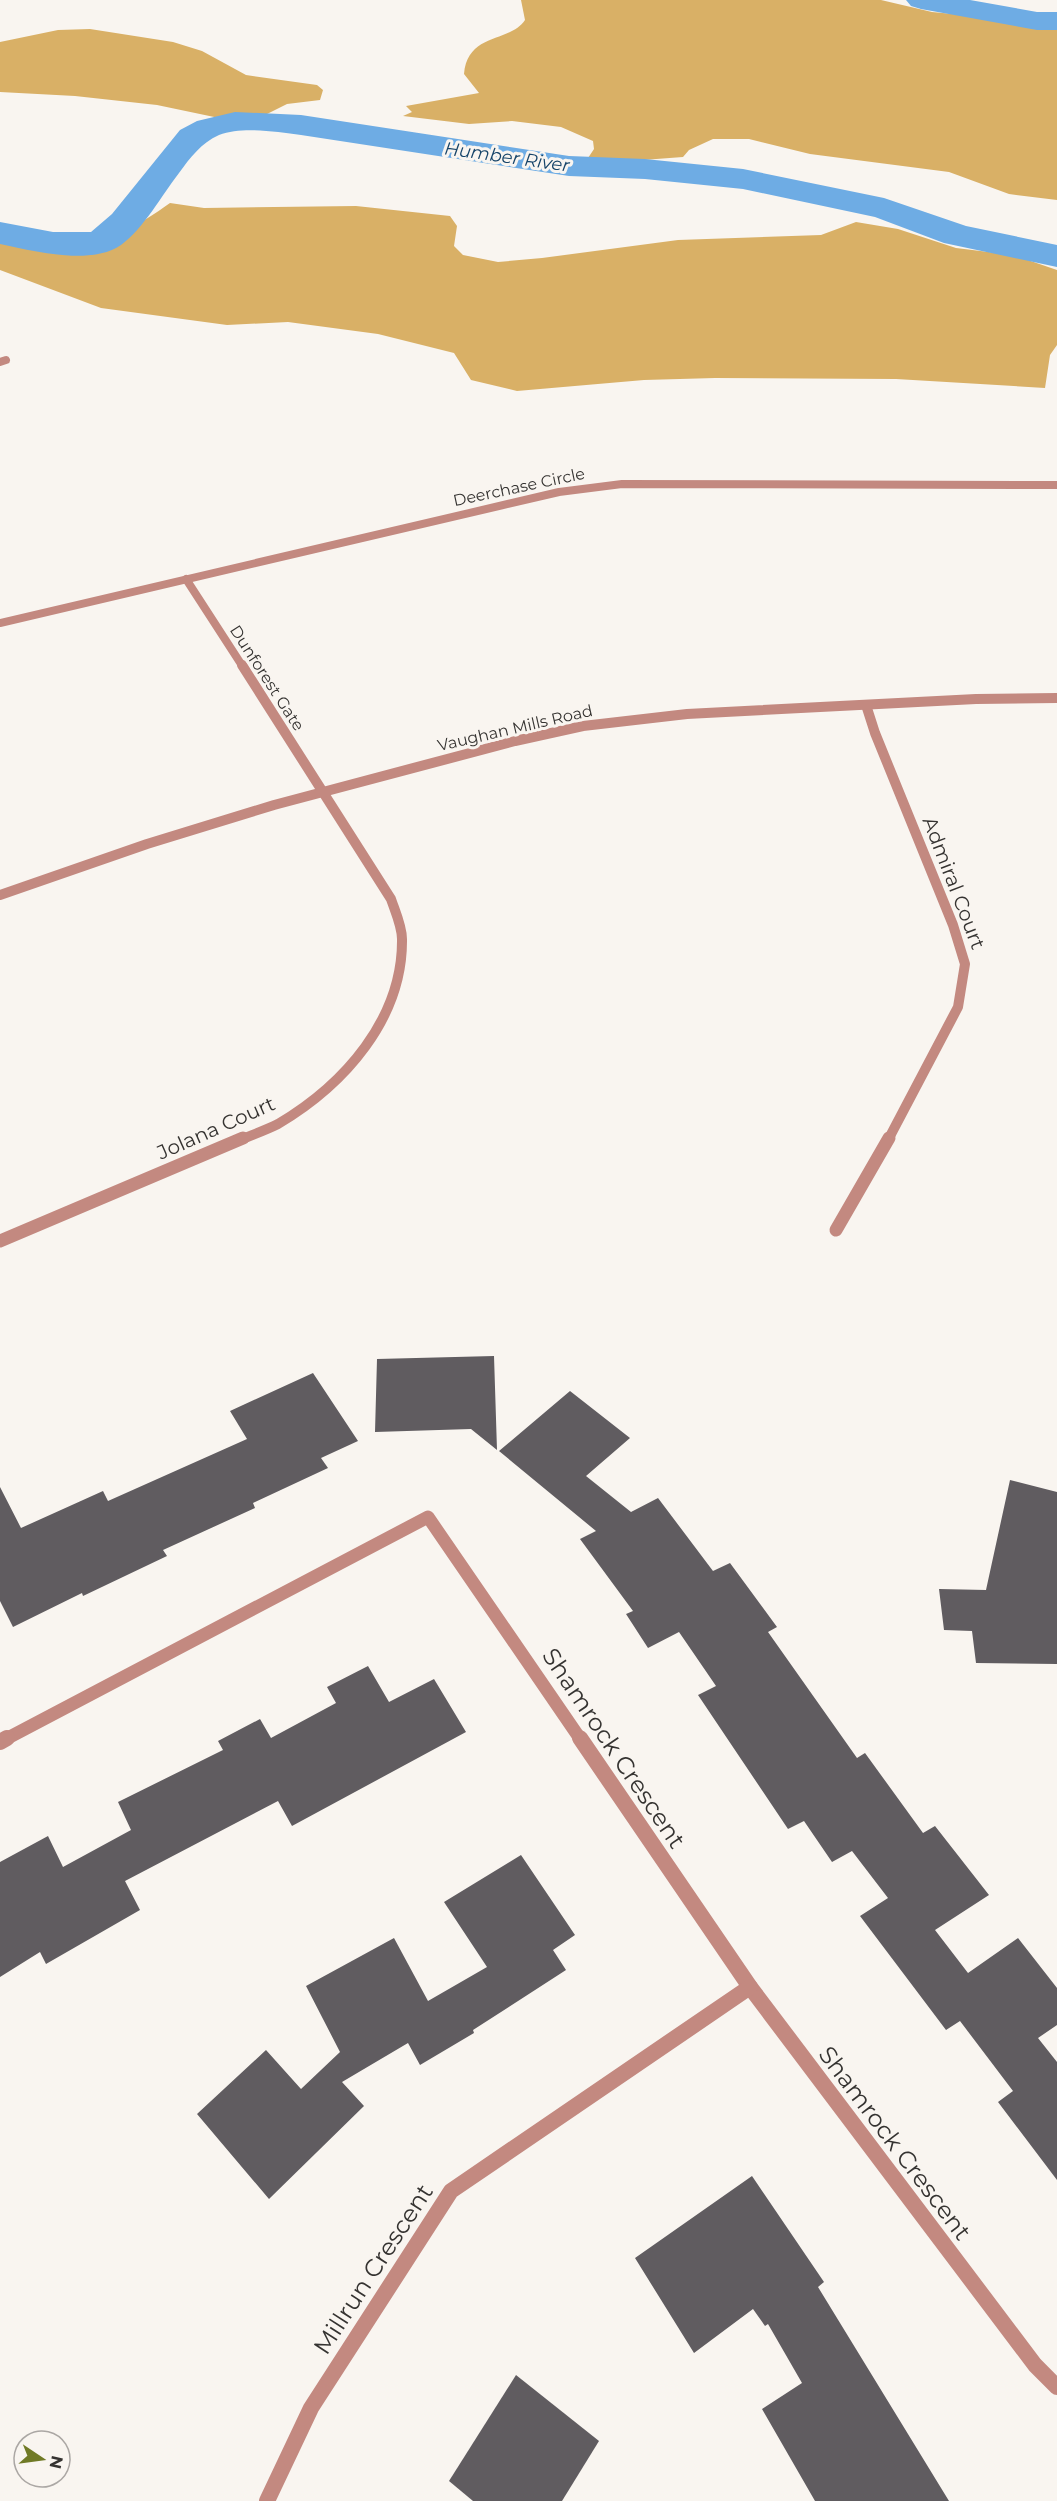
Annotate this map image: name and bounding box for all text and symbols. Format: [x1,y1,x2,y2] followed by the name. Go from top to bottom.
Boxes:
[443,137,572,177] water label: Humber River
[451,464,587,510] street label: Deerchase Circle
[226,622,308,734] street label: Dunforest Gate
[436,701,594,755] street label: Vaughan Mills Road
[918,813,990,953] street label: Admiral Court
[152,1091,279,1165] street label: Jolana Court
[536,1642,692,1854] street label: Shamrock Crescent
[813,2040,978,2246] street label: Shamrock Crescent
[307,2178,439,2359] street label: Millrun Crescent
[12,2429,72,2489] north arrow
[45,2454,67,2471] text: N

